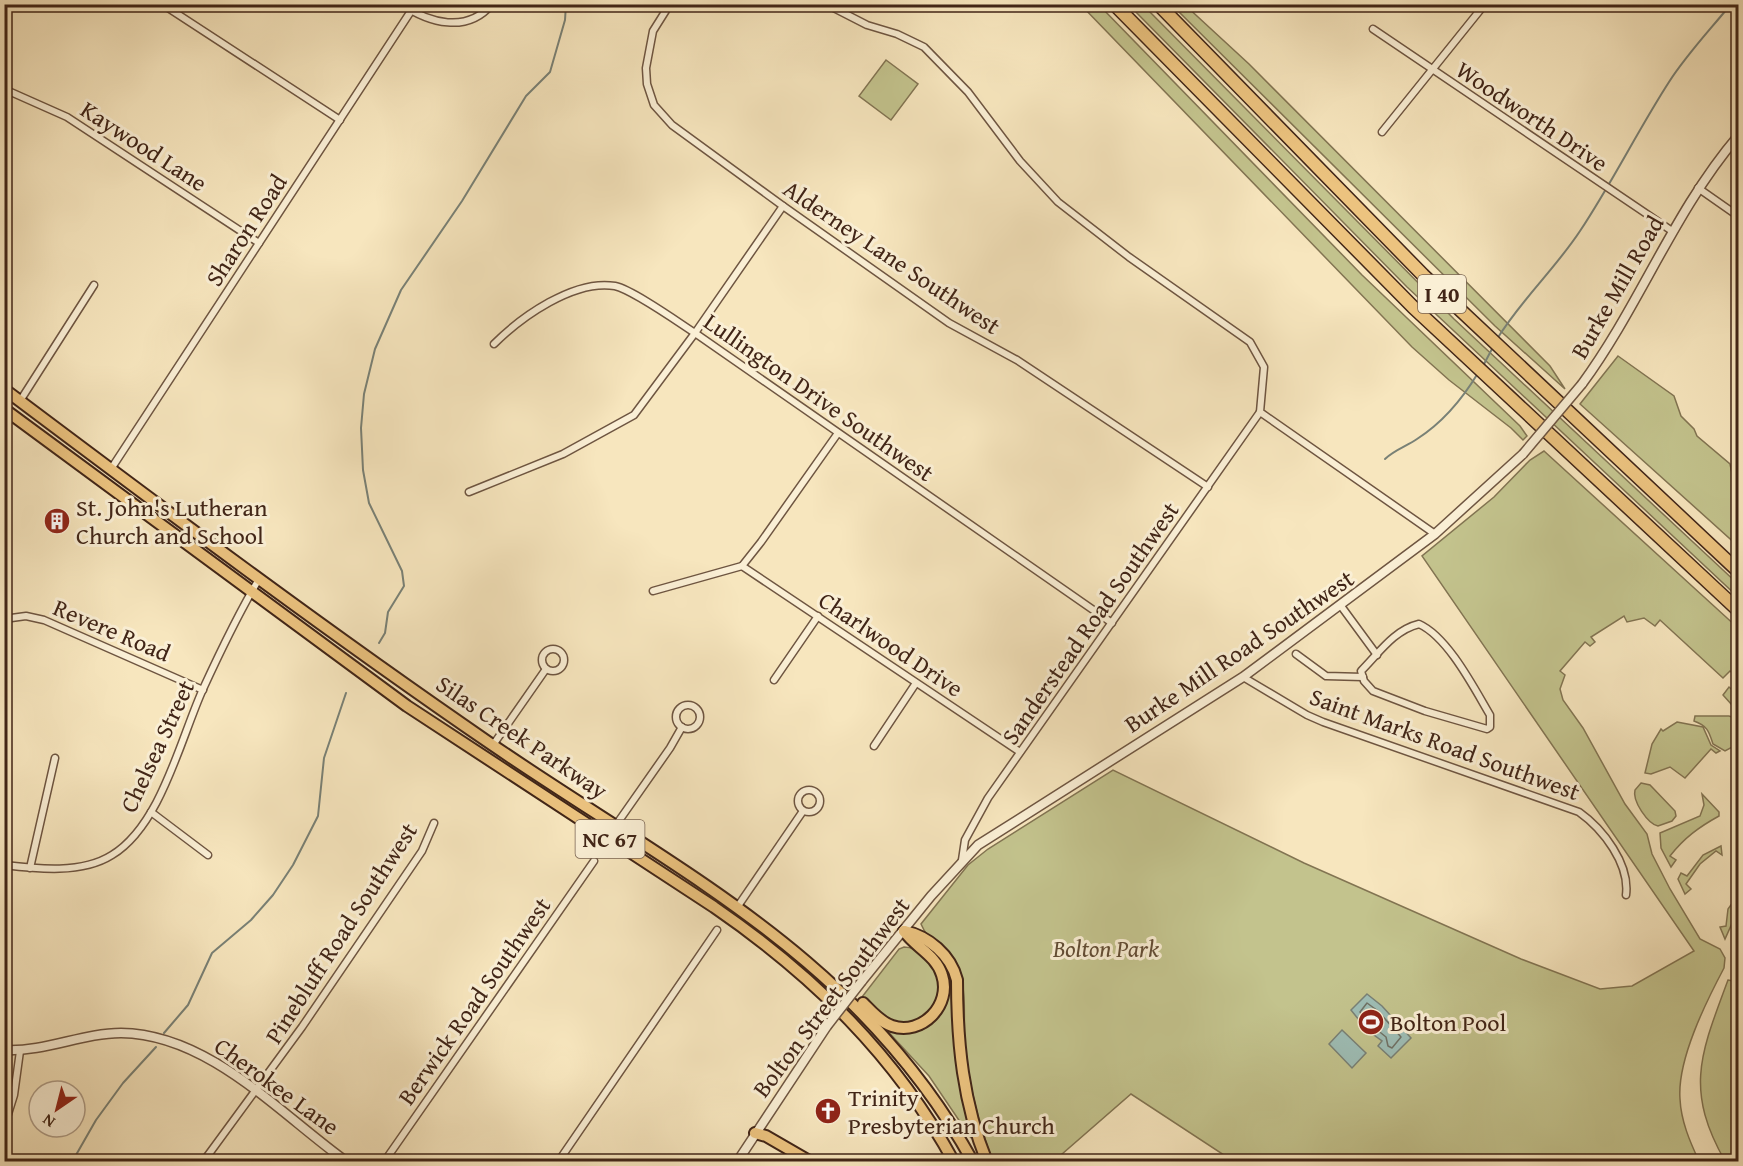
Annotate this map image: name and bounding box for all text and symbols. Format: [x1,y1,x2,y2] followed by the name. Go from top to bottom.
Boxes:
[1449,52,1615,180] street label: Woodworth Drive
[74,92,214,200] street label: Kaywood Lane
[197,167,295,293] street label: Sharon Road
[777,171,1008,343] street label: Alderney Lane Southwest
[1562,209,1672,365] street label: Burke Mill Road
[1418,275,1466,313] road number: I 40
[697,304,942,490] street label: Lullington Drive Southwest
[76,490,268,553] place label: St. John's Lutheran Church and School
[993,494,1188,752] street label: Sanderstead Road Southwest
[42,506,72,536] building icon: St. John's Lutheran Church and School
[1117,561,1361,741] street label: Burke Mill Road Southwest
[812,583,970,705] street label: Charlwood Drive
[48,590,176,670] street label: Revere Road
[429,667,615,808] street label: Silas Creek Parkway
[111,673,203,818] street label: Chelsea Street
[1305,679,1585,809] street label: Saint Marks Road Southwest
[256,815,426,1050] street label: Pinebluff Road Southwest
[576,820,644,858] road number: NC 67
[744,889,918,1104] street label: Bolton Street Southwest
[389,890,559,1112] street label: Berwick Road Southwest
[1052,931,1159,966] park label: Bolton Park
[1390,1005,1506,1040] place label: Bolton Pool
[1356,1007,1386,1037] sports icon: Bolton Pool
[207,1029,347,1143] street label: Cherokee Lane
[27,1079,87,1139] north arrow
[848,1080,1055,1143] place label: Trinity Presbyterian Church
[813,1096,843,1126] church icon: Trinity Presbyterian Church
[37,1108,60,1134] text: N

